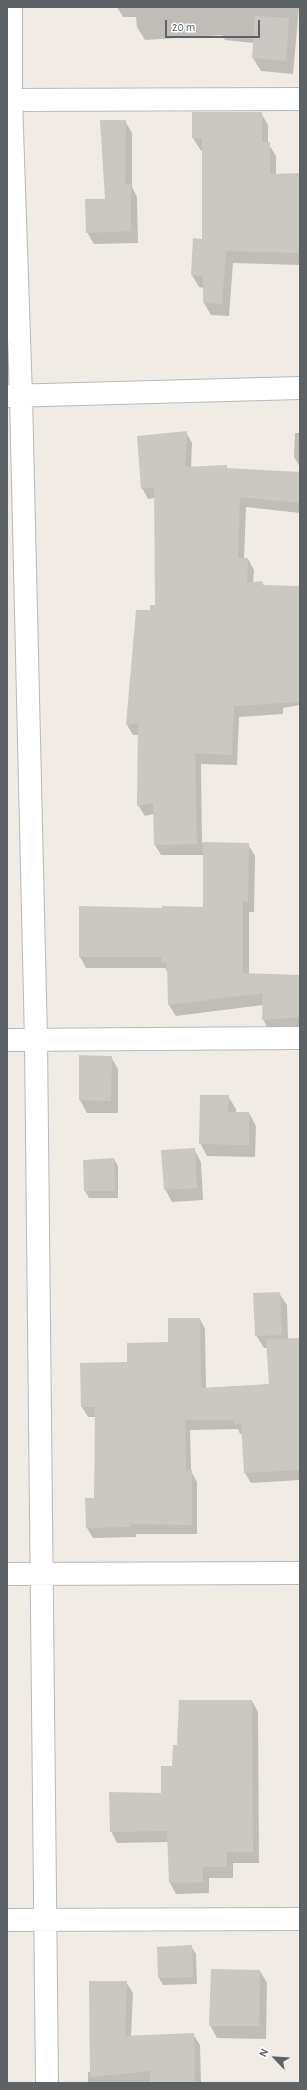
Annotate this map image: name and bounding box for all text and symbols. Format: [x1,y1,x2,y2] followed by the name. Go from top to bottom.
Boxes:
[167,12,262,38] scale bar
[172,21,195,33] text: 20 m
[255,2038,295,2078] north arrow
[257,2047,270,2059] text: N

